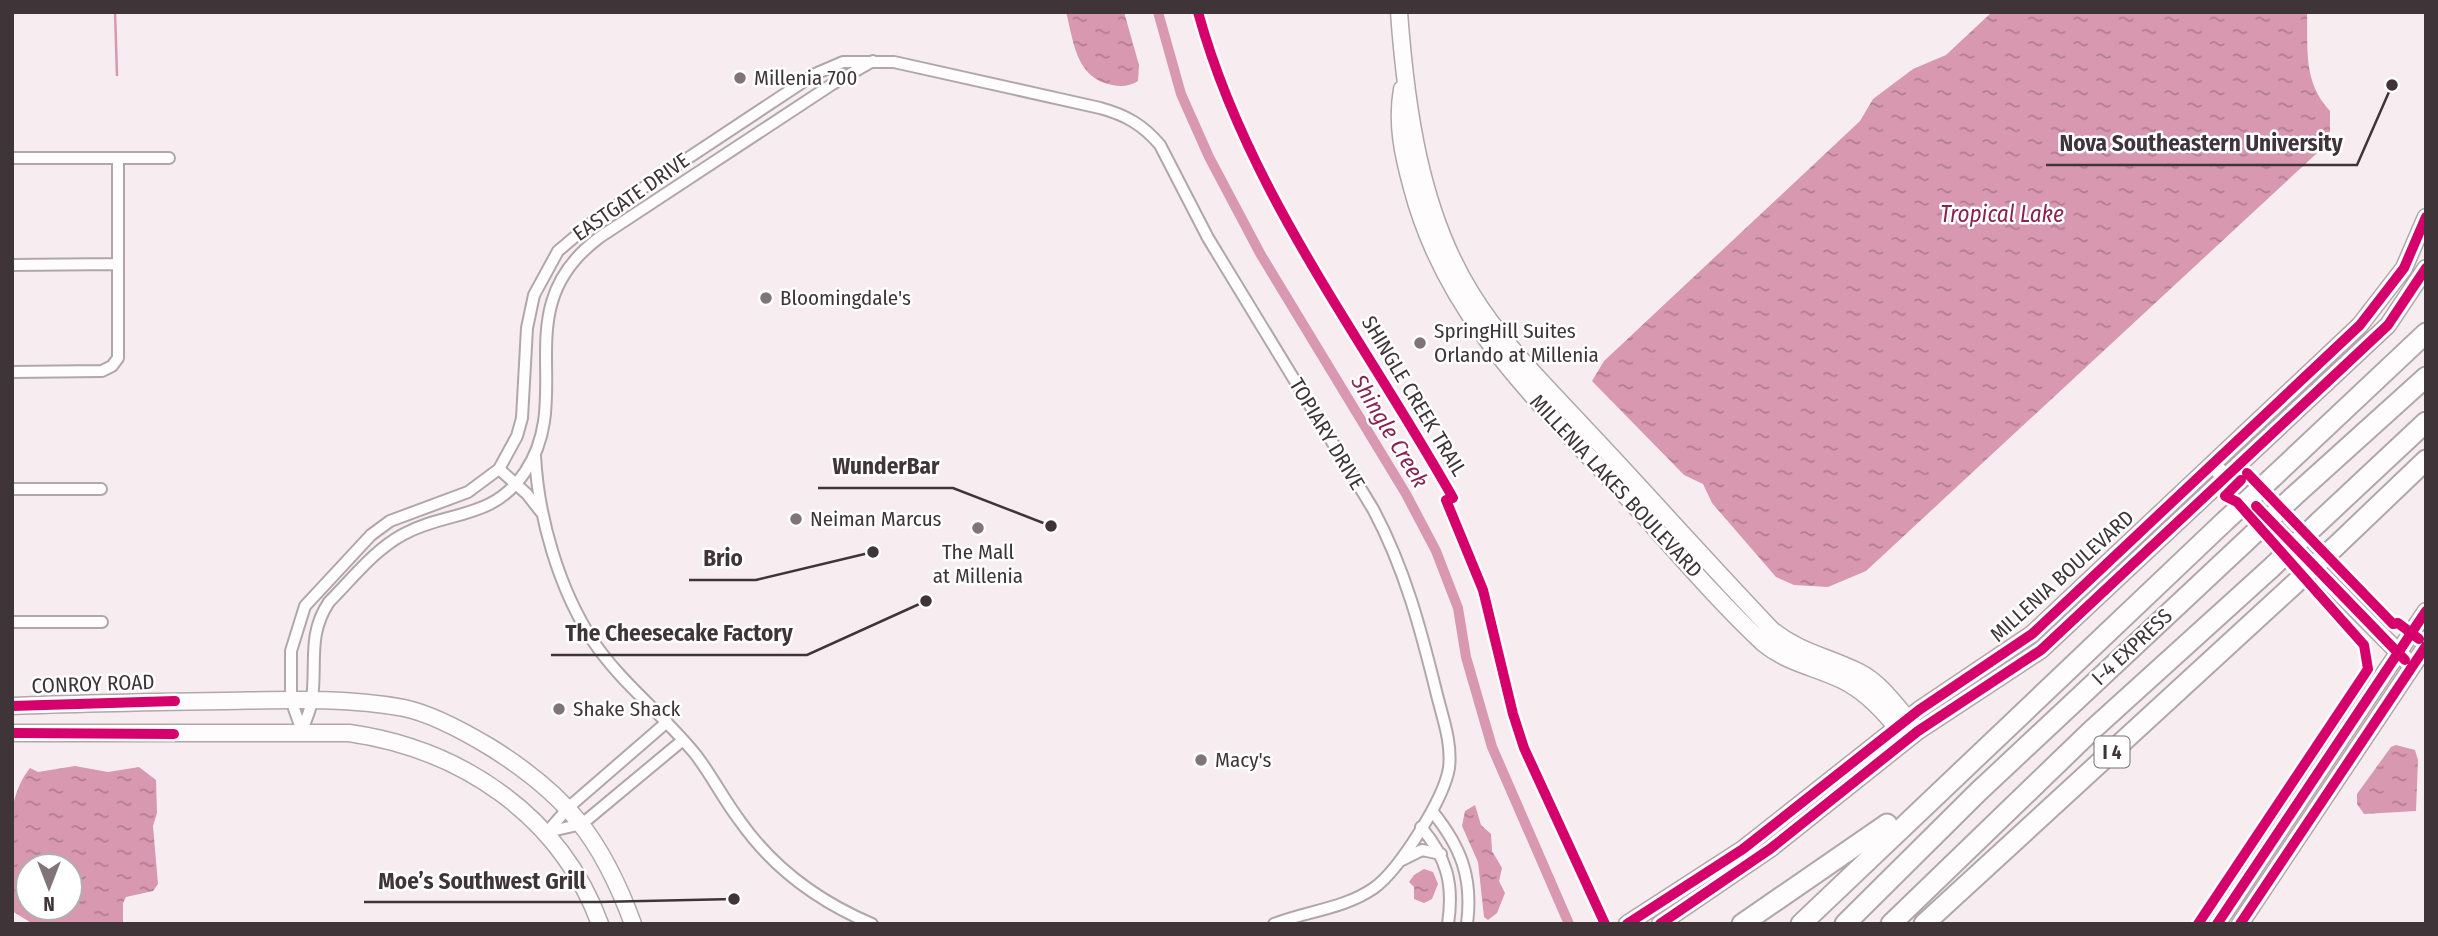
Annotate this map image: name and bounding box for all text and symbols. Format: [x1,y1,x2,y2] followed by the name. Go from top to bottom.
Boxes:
[754,65,857,91] place label: Millenia 700
[732,70,748,86] marker: Millenia 700
[2046,121,2357,165] callout: Nova Southeastern University
[2059,129,2344,157] text: Nova Southeastern University
[568,147,694,247] street label: EASTGATE DRIVE
[1940,200,2064,228] water label: Tropical Lake
[780,285,911,311] place label: Bloomingdale's
[758,290,774,306] marker: Bloomingdale's
[1356,311,1472,481] street label: SHINGLE CREEK TRAIL
[1434,318,1599,368] place label: SpringHill Suites Orlando at Millenia
[1412,335,1428,351] marker: SpringHill Suites Orlando at Millenia
[1345,369,1435,493] water label: Shingle Creek
[1283,373,1371,495] street label: TOPIARY DRIVE
[1524,389,1708,583] street label: MILLENIA LAKES BOULEVARD
[818,444,953,488] callout: WunderBar
[833,452,940,480] text: WunderBar
[1985,505,2139,647] street label: MILLENIA BOULEVARD
[810,506,942,532] place label: Neiman Marcus
[788,511,804,527] marker: Neiman Marcus
[970,520,986,536] marker: The Mall at Millenia
[689,536,756,580] callout: Brio
[933,539,1023,589] place label: The Mall at Millenia
[703,544,743,572] text: Brio
[2086,603,2178,691] street label: I-4 EXPRESS
[551,611,807,655] callout: The Cheesecake Factory
[565,619,794,647] text: The Cheesecake Factory
[31,669,155,699] street label: CONROY ROAD
[573,696,680,722] place label: Shake Shack
[551,701,567,717] marker: Shake Shack
[2094,736,2130,768] road number: I 4
[1215,747,1272,773] place label: Macy's
[1193,752,1209,768] marker: Macy's
[14,852,84,922] north arrow
[364,858,599,902] callout: Moe’s Southwest Grill
[378,867,586,895] text: Moe’s Southwest Grill
[43,892,55,915] text: N

